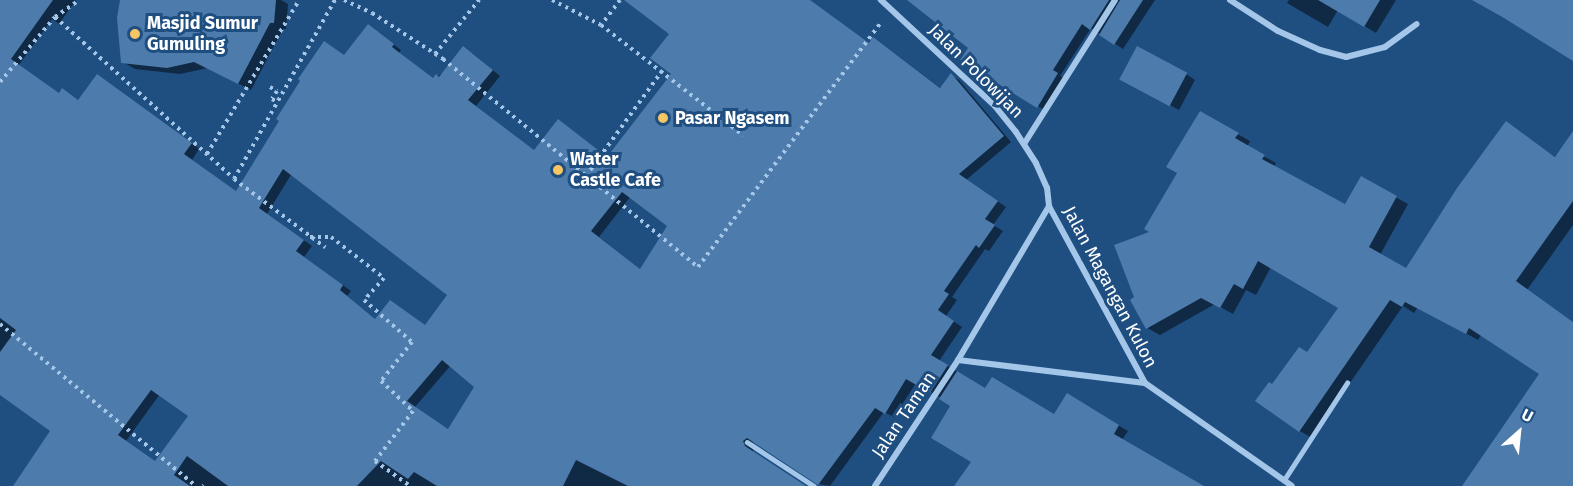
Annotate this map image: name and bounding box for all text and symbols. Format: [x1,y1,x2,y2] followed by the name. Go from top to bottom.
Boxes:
[147,13,258,56] place label: Masjid Sumur Gumuling
[924,19,1028,123] street label: Jalan Polowijan
[128,27,142,41] marker: Masjid Sumur Gumuling
[675,107,789,129] place label: Pasar Ngasem
[656,111,670,125] marker: Pasar Ngasem
[570,149,661,192] place label: Water Castle Cafe
[551,163,565,177] marker: Water Castle Cafe
[1058,203,1162,371] street label: Jalan Magangan Kulon
[867,368,941,462] street label: Jalan Taman
[1489,402,1549,462] north arrow
[1518,405,1536,426] text: U

